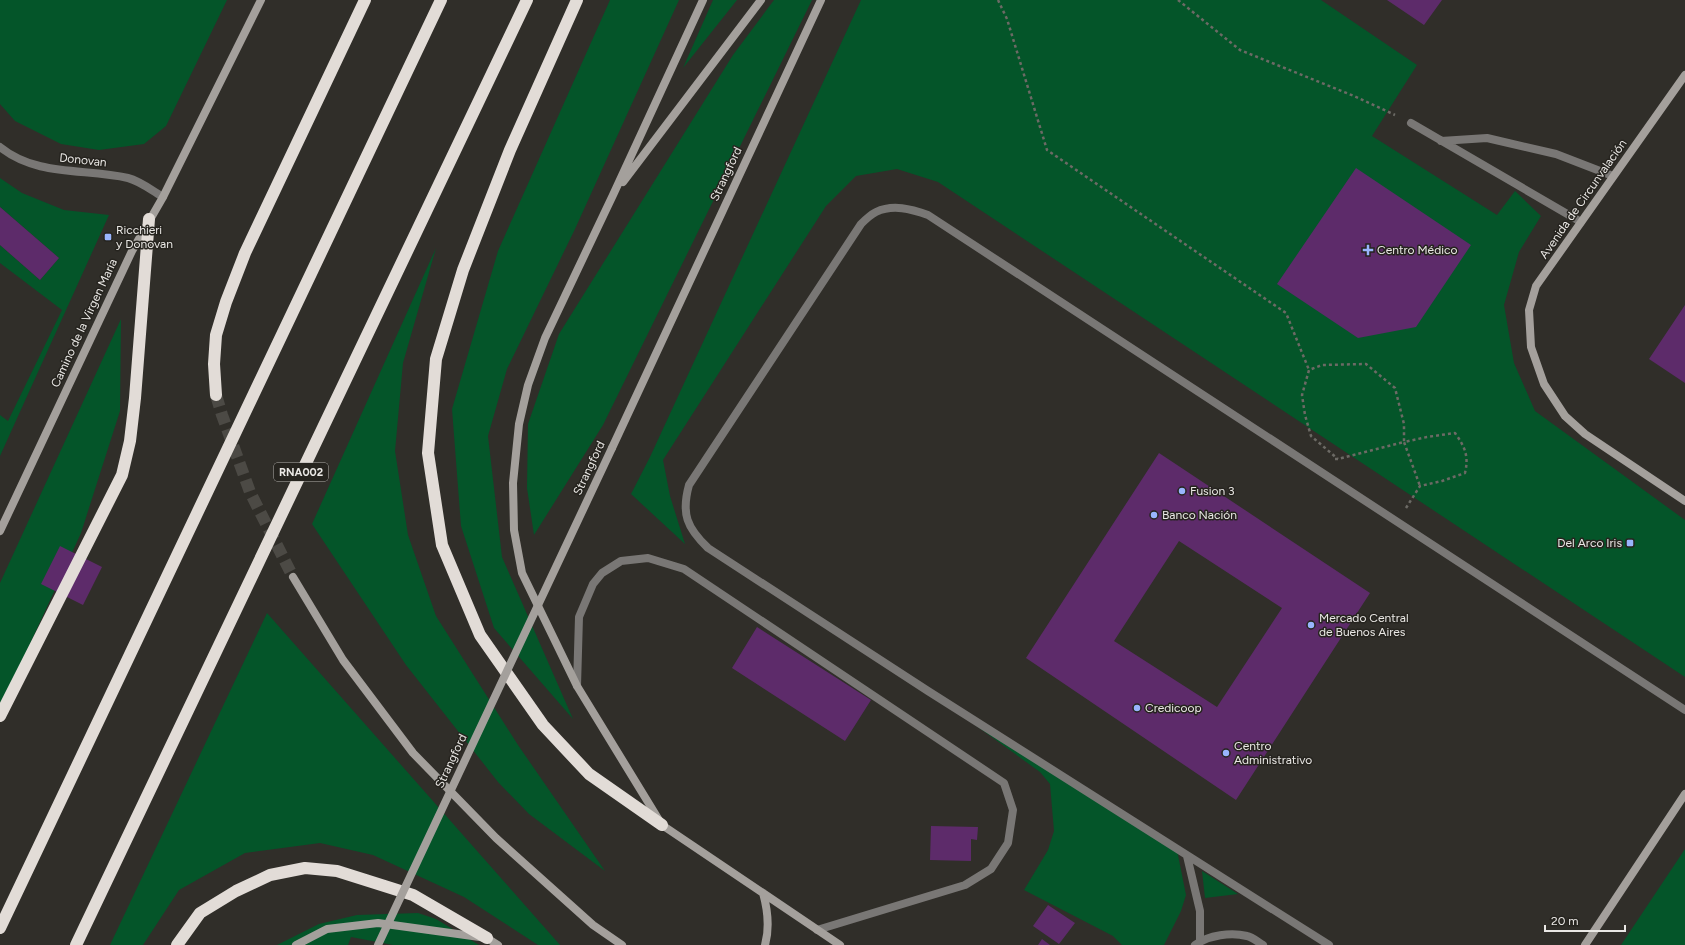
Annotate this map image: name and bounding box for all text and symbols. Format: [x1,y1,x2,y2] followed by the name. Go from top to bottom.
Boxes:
[1537,137,1630,261] street label: Avenida de Circunvalación
[707,145,745,203] street label: Strangford
[59,151,108,169] street label: Donovan
[116,223,173,251] place label: Ricchieri y Donovan
[103,232,113,242] marker: Ricchieri y Donovan
[1377,243,1457,257] place label: Centro Médico
[1362,244,1374,256] marker: Centro Médico
[48,256,120,390] street label: Camino de la Virgen María
[570,439,608,497] street label: Strangford
[274,463,328,481] road number: RNA002
[1190,484,1235,498] place label: Fusion 3
[1177,486,1187,496] marker: Fusion 3
[1162,508,1237,522] place label: Banco Nación
[1149,510,1159,520] marker: Banco Nación
[1557,536,1622,550] place label: Del Arco Iris
[1625,538,1635,548] marker: Del Arco Iris
[1319,611,1409,639] place label: Mercado Central de Buenos Aires
[1306,620,1316,630] marker: Mercado Central de Buenos Aires
[1145,701,1202,715] place label: Credicoop
[1132,703,1142,713] marker: Credicoop
[432,732,470,790] street label: Strangford
[1234,739,1312,767] place label: Centro Administrativo
[1221,748,1231,758] marker: Centro Administrativo
[1545,907,1625,933] scale bar
[1551,914,1579,928] text: 20 m

